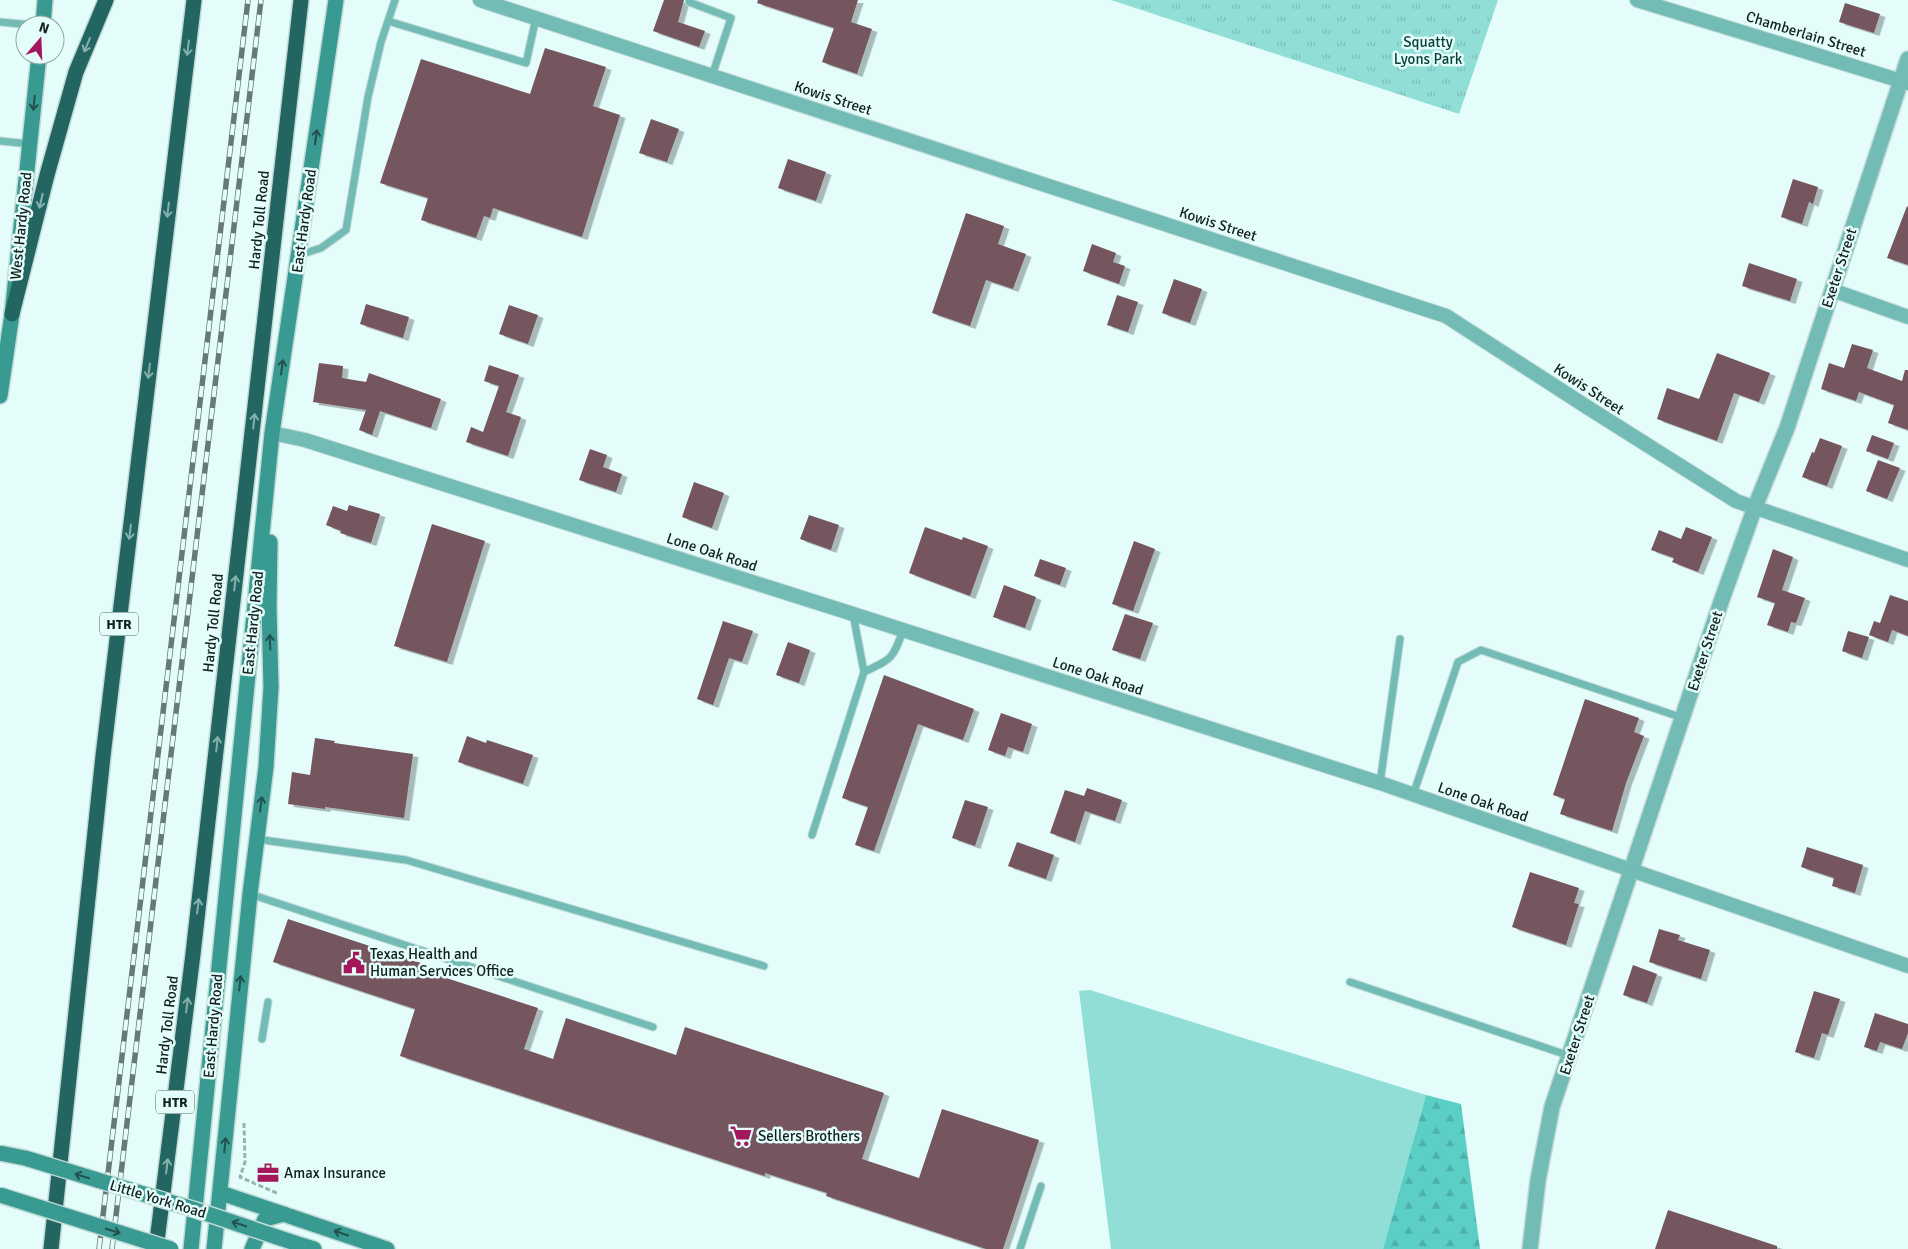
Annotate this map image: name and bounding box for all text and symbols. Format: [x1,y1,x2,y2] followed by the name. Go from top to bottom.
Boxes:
[1744,7,1868,61] street label: Chamberlain Street
[15,15,65,65] north arrow
[37,19,51,38] text: N
[1394,33,1463,68] park label: Squatty Lyons Park
[82,37,91,52] one-way arrow
[183,40,193,56] one-way arrow
[792,77,874,119] street label: Kowis Street
[29,95,39,111] one-way arrow
[311,129,321,145] one-way arrow
[288,168,320,274] street label: East Hardy Road
[245,170,273,270] street label: Hardy Toll Road
[6,171,36,281] street label: West Hardy Road
[36,192,45,208] one-way arrow
[163,201,173,217] one-way arrow
[1177,203,1259,245] street label: Kowis Street
[1818,226,1860,310] street label: Exeter Street
[277,359,287,375] one-way arrow
[1550,360,1628,418] street label: Kowis Street
[144,363,154,379] one-way arrow
[249,414,259,430] one-way arrow
[125,524,135,540] one-way arrow
[664,529,760,575] street label: Lone Oak Road
[239,570,267,676] street label: East Hardy Road
[199,573,227,673] street label: Hardy Toll Road
[230,575,240,591] one-way arrow
[1684,609,1726,693] street label: Exeter Street
[100,612,138,636] road number: HTR
[265,635,275,651] one-way arrow
[1050,653,1146,699] street label: Lone Oak Road
[212,737,222,753] one-way arrow
[1435,778,1531,826] street label: Lone Oak Road
[256,797,266,813] one-way arrow
[193,898,203,914] one-way arrow
[370,945,514,980] place label: Texas Health and Human Services Office
[341,950,367,976] public building icon: Texas Health and Human Services Office
[199,973,227,1079] street label: East Hardy Road
[152,975,182,1075] street label: Hardy Toll Road
[235,975,245,991] one-way arrow
[1556,993,1598,1077] street label: Exeter Street
[182,997,192,1013] one-way arrow
[156,1090,194,1114] road number: HTR
[728,1123,754,1149] supermarket icon: Sellers Brothers
[758,1127,860,1145] place label: Sellers Brothers
[221,1137,230,1153] one-way arrow
[162,1158,172,1174] one-way arrow
[255,1160,281,1186] office icon: Amax Insurance
[284,1164,386,1182] place label: Amax Insurance
[74,1170,90,1180] one-way arrow
[108,1176,209,1222] street label: Little York Road
[231,1219,247,1228] one-way arrow
[105,1226,121,1236] one-way arrow
[334,1228,349,1237] one-way arrow

